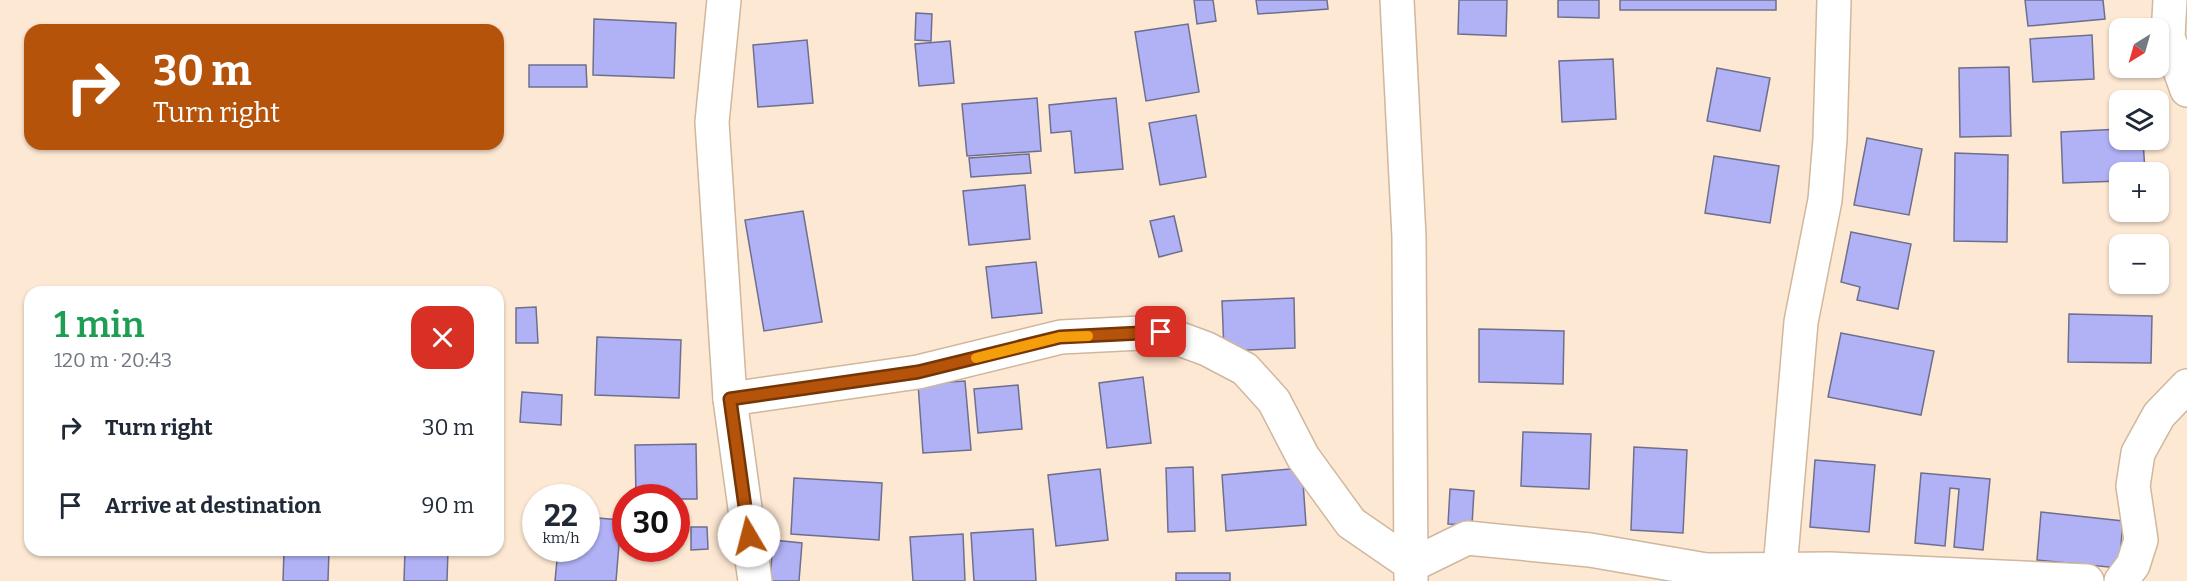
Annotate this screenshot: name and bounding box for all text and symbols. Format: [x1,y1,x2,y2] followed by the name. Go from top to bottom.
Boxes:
[2109,18,2169,78] north arrow
[2109,18,2169,294] map controls
[153,46,252,96] text: 30 m
[54,48,132,126] icon: right
[2109,90,2169,150] button: layers
[153,97,280,129] text: Turn right
[2109,162,2169,222] button: +
[2109,234,2169,294] button: −
[54,303,145,347] text: 1 min
[411,306,474,369] button: close
[1135,306,1186,357] pin
[1144,315,1177,348] icon: arrive
[54,348,172,372] text: 120 m · 20:43
[54,411,87,444] icon: right
[105,414,213,441] text: Turn right
[422,414,474,441] text: 30 m
[612,484,690,562] speed limit sign: 30
[54,489,87,522] icon: arrive
[105,492,321,519] text: Arrive at destination
[422,492,474,519] text: 90 m
[544,498,578,534] text: 22
[717,504,781,568] position arrow
[542,529,580,547] text: km/h

